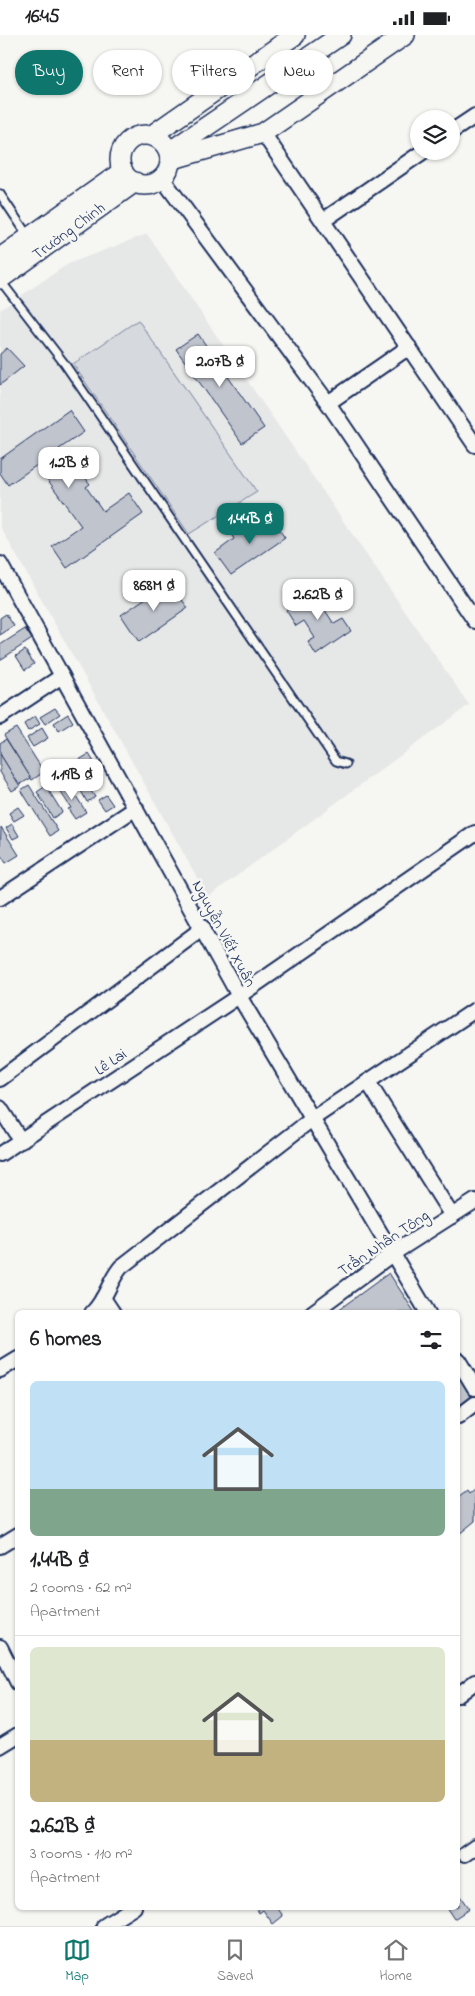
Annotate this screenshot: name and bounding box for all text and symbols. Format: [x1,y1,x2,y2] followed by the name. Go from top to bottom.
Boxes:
[25,4,60,31] text: 16:45
[15,50,83,95] chip: Buy
[93,50,162,95] chip: Rent
[172,50,255,95] chip: Filters
[265,50,333,95] chip: New
[410,110,460,160] map controls
[410,110,460,160] button: layers
[28,197,111,266] street label: Trường Chinh
[174,345,266,388] pin: 2.07B ₫
[196,350,244,374] text: 2.07B ₫
[28,447,110,489] pin: 1.2B ₫
[49,451,89,475] text: 1.2B ₫
[204,503,296,545] pin: 1.44B ₫
[228,507,272,531] text: 1.44B ₫
[113,569,195,612] pin: 868M ₫
[133,574,175,598] text: 868M ₫
[272,579,364,621] pin: 2.62B ₫
[293,583,343,607] text: 2.62B ₫
[26,759,118,801] pin: 1.19B ₫
[51,763,93,787] text: 1.19B ₫
[185,876,262,992] street label: Nguyễn Viết Xuân
[90,1043,132,1082] street label: Lê Lai
[334,1204,435,1283] street label: Trần Nhân Tông
[30,1325,102,1355] text: 6 homes
[417,1326,445,1354] icon: filters
[193,1414,283,1504] icon: home
[30,1546,89,1576] text: 1.44B ₫
[30,1576,132,1600] text: 2 rooms · 62 m²
[30,1600,100,1624] text: Apartment
[193,1679,283,1769] icon: home
[30,1812,95,1842] text: 2.62B ₫
[30,1842,132,1866] text: 3 rooms · 110 m²
[30,1866,100,1890] text: Apartment
[63,1936,91,1987] tab: Map
[217,1936,253,1987] tab: Saved
[379,1936,412,1987] tab: Home

